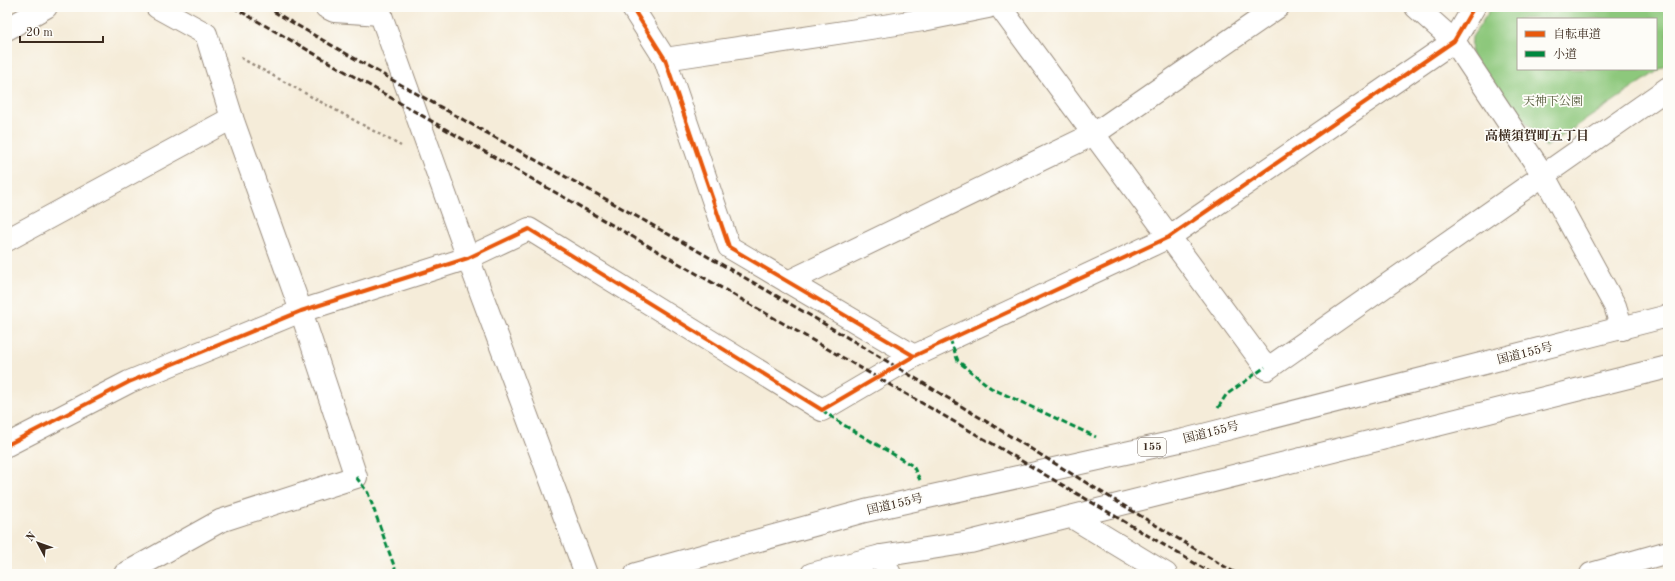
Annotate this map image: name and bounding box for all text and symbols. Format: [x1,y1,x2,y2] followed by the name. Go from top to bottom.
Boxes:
[20,18,103,44] scale bar
[1517,18,1657,70] legend
[26,27,53,39] text: 20 m
[1553,27,1601,41] text: 自転車道
[1553,47,1577,61] text: 小道
[1523,94,1583,108] park label: 天神下公園
[1485,128,1589,143] district label: 高横須賀町五丁目
[1495,339,1554,367] street label: 国道155号
[1181,418,1240,446] street label: 国道155号
[1138,438,1166,456] road number: 155
[865,491,924,517] street label: 国道155号
[18,523,58,563] north arrow
[25,530,39,544] text: N

